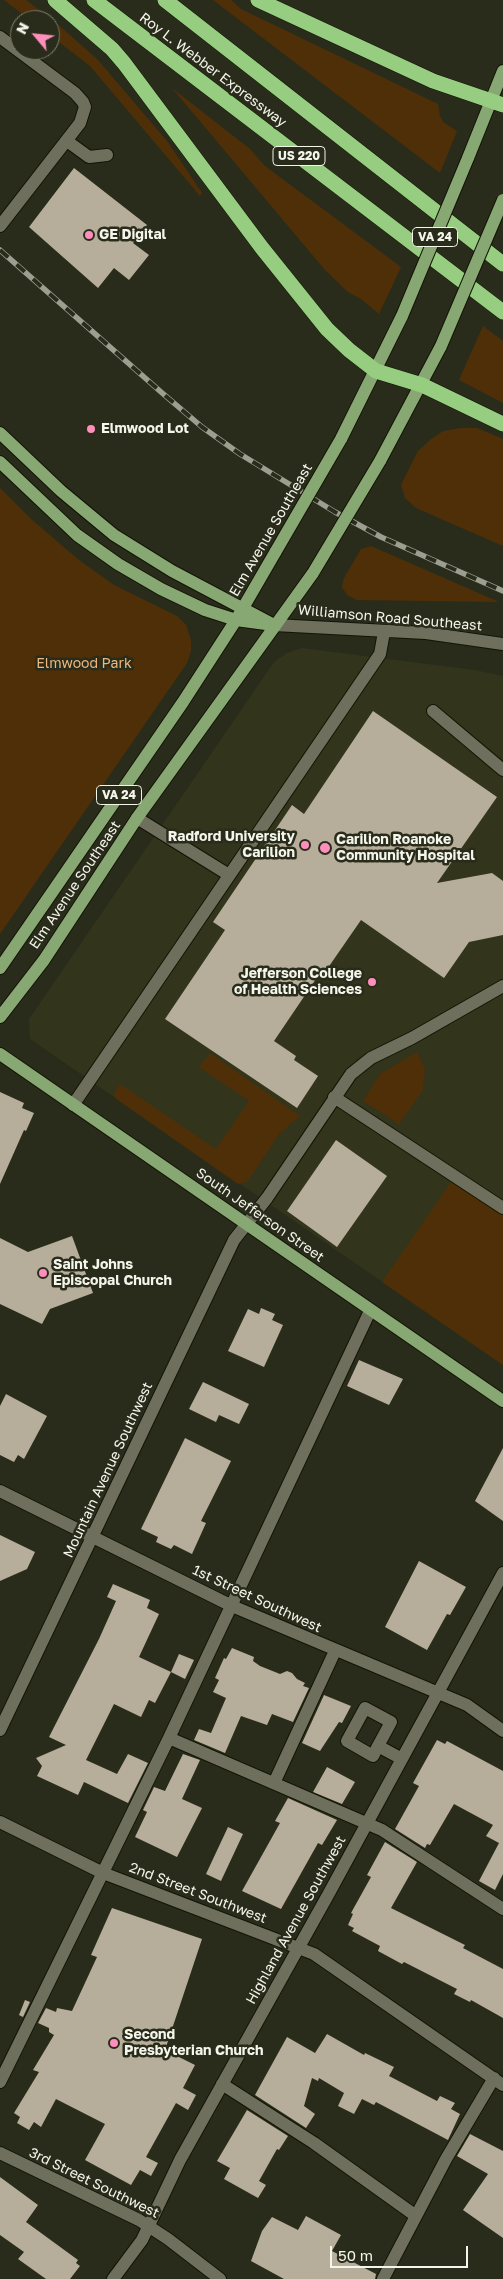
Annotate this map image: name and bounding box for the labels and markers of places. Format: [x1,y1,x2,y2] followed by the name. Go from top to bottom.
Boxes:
[99,227,166,243] place label: GE Digital
[83,229,95,241] marker: GE Digital
[101,421,189,437] place label: Elmwood Lot
[85,423,97,435] marker: Elmwood Lot
[168,829,295,862] place label: Radford University Carilion
[336,832,475,864] place label: Carilion Roanoke Community Hospital
[299,839,311,851] marker: Radford University Carilion
[318,841,332,855] marker: Carilion Roanoke Community Hospital
[234,966,362,999] place label: Jefferson College of Health Sciences
[366,976,378,988] marker: Jefferson College of Health Sciences
[53,1257,172,1290] place label: Saint Johns Episcopal Church
[37,1267,49,1279] marker: Saint Johns Episcopal Church
[124,2027,263,2060] place label: Second Presbyterian Church
[108,2037,120,2049] marker: Second Presbyterian Church

